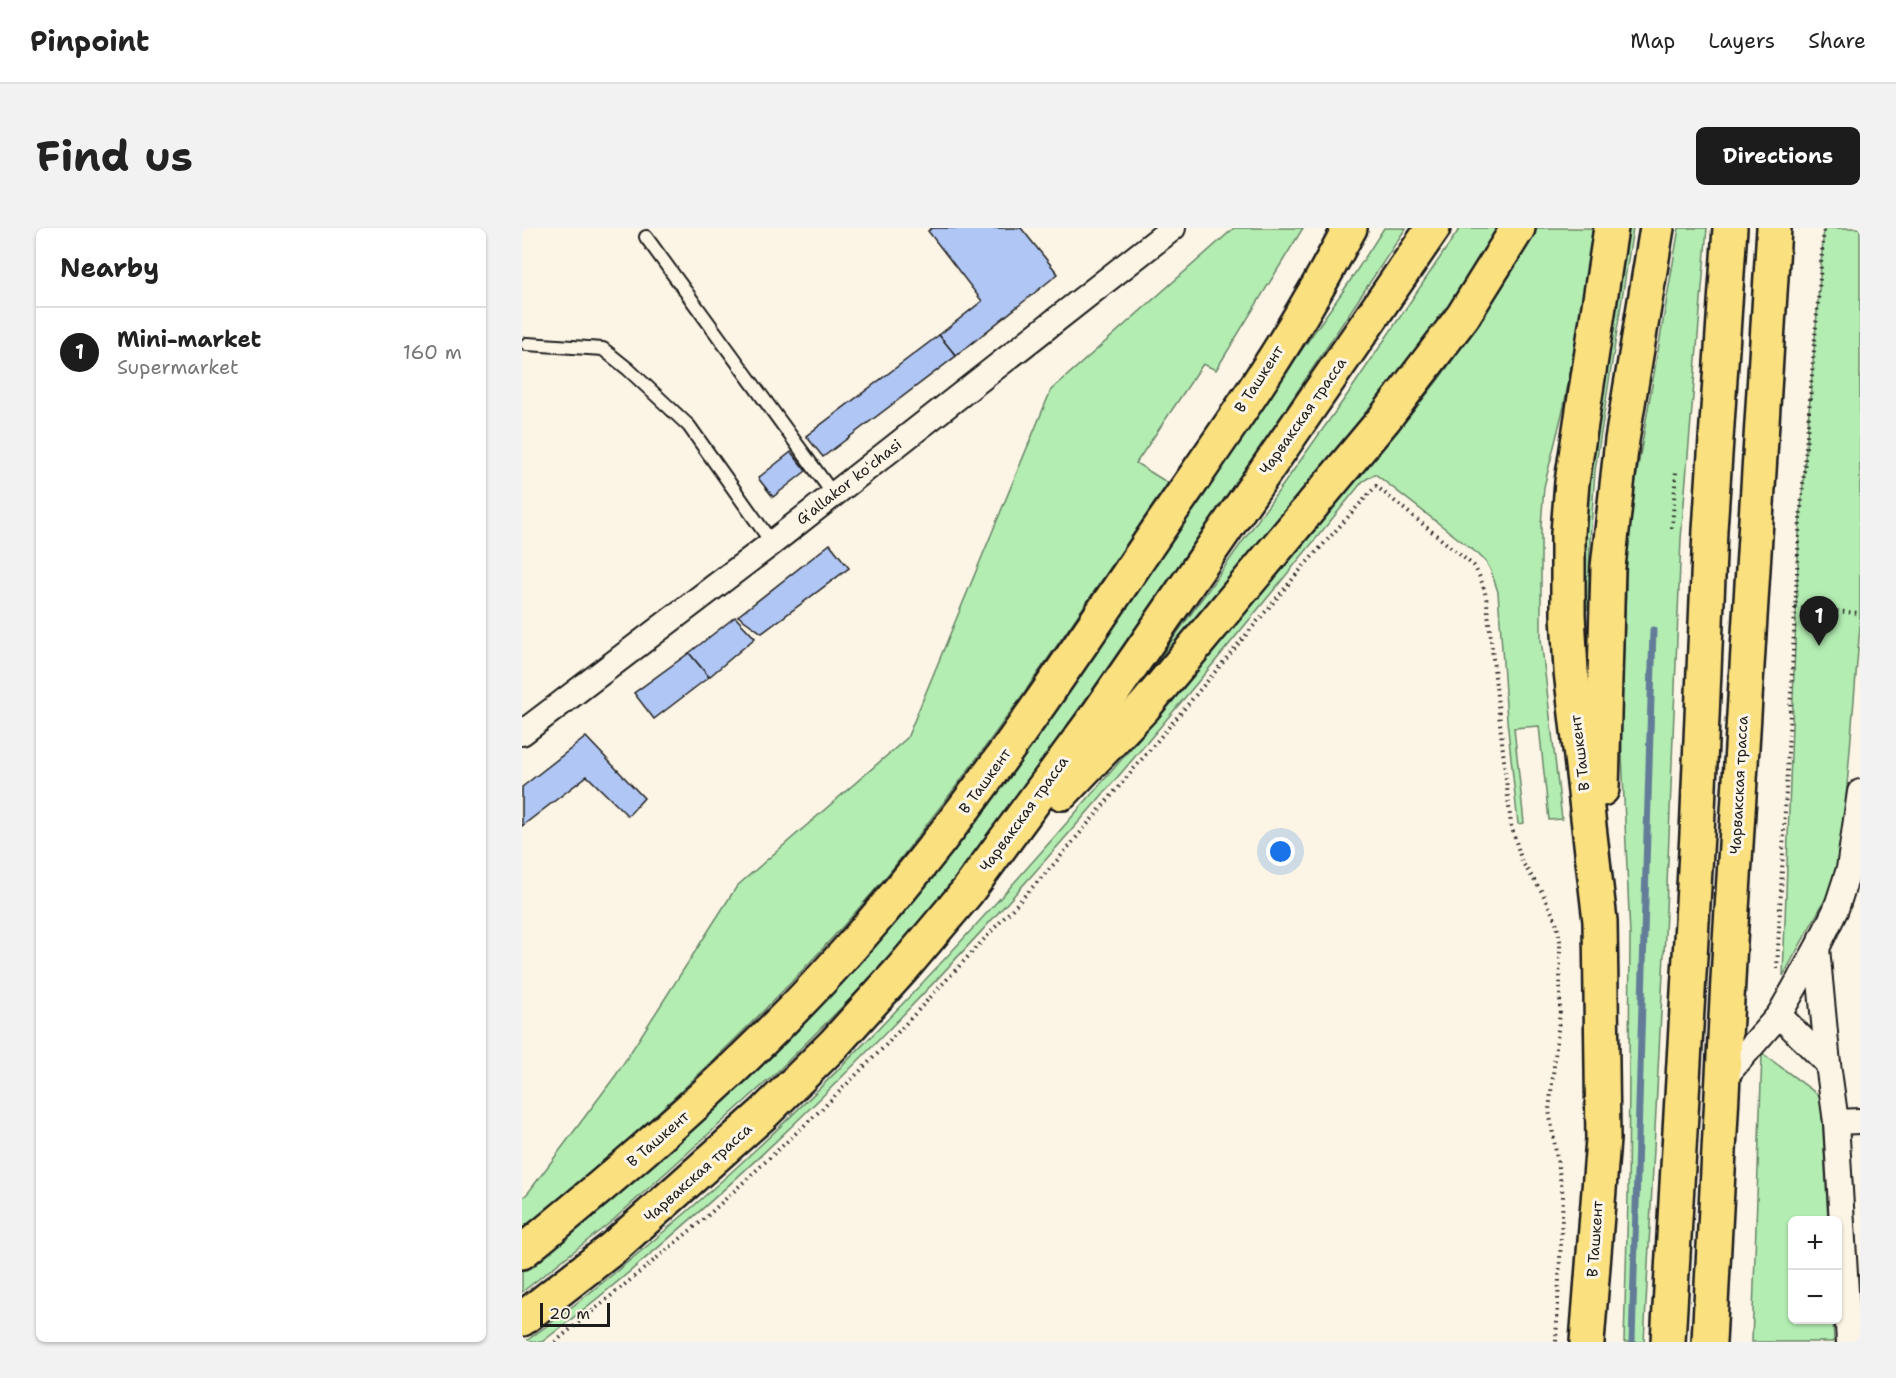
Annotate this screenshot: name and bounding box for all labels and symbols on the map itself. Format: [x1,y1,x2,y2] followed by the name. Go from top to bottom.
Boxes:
[1230,341,1288,417] street label: В Ташкент
[1255,353,1351,479] street label: Чарвакская трасса
[792,435,906,529] street label: Gʻallakor koʻchasi
[1800,596,1838,646] pin: 1
[1565,713,1595,792] street label: В Ташкент
[1725,715,1753,855] street label: Чарвакская трасса
[954,744,1016,818] street label: В Ташкент
[975,751,1073,876] street label: Чарвакская трасса
[1266,837,1295,866] your location
[623,1106,694,1172] street label: В Ташкент
[640,1119,757,1227] street label: Чарвакская трасса
[1582,1200,1608,1278] street label: В Ташкент
[540,1300,610,1328] scale bar

